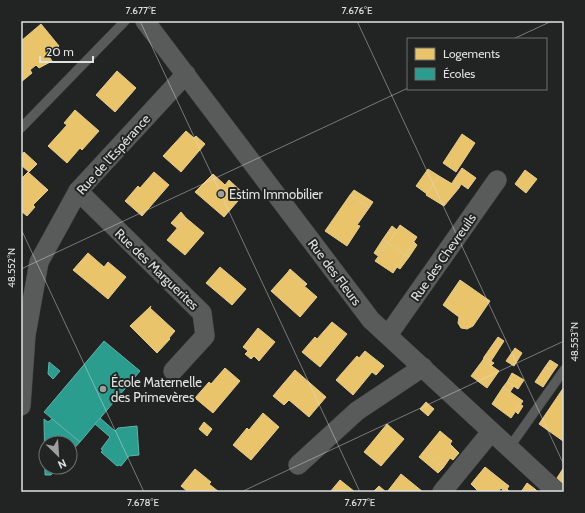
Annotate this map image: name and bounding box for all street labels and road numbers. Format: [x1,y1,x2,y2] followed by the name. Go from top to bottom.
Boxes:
[73,110,153,197] street label: Rue de l'Espérance
[407,210,479,304] street label: Rue des Chevreuils
[112,225,203,313] street label: Rue des Marguerites
[305,236,366,309] street label: Rue des Fleurs

